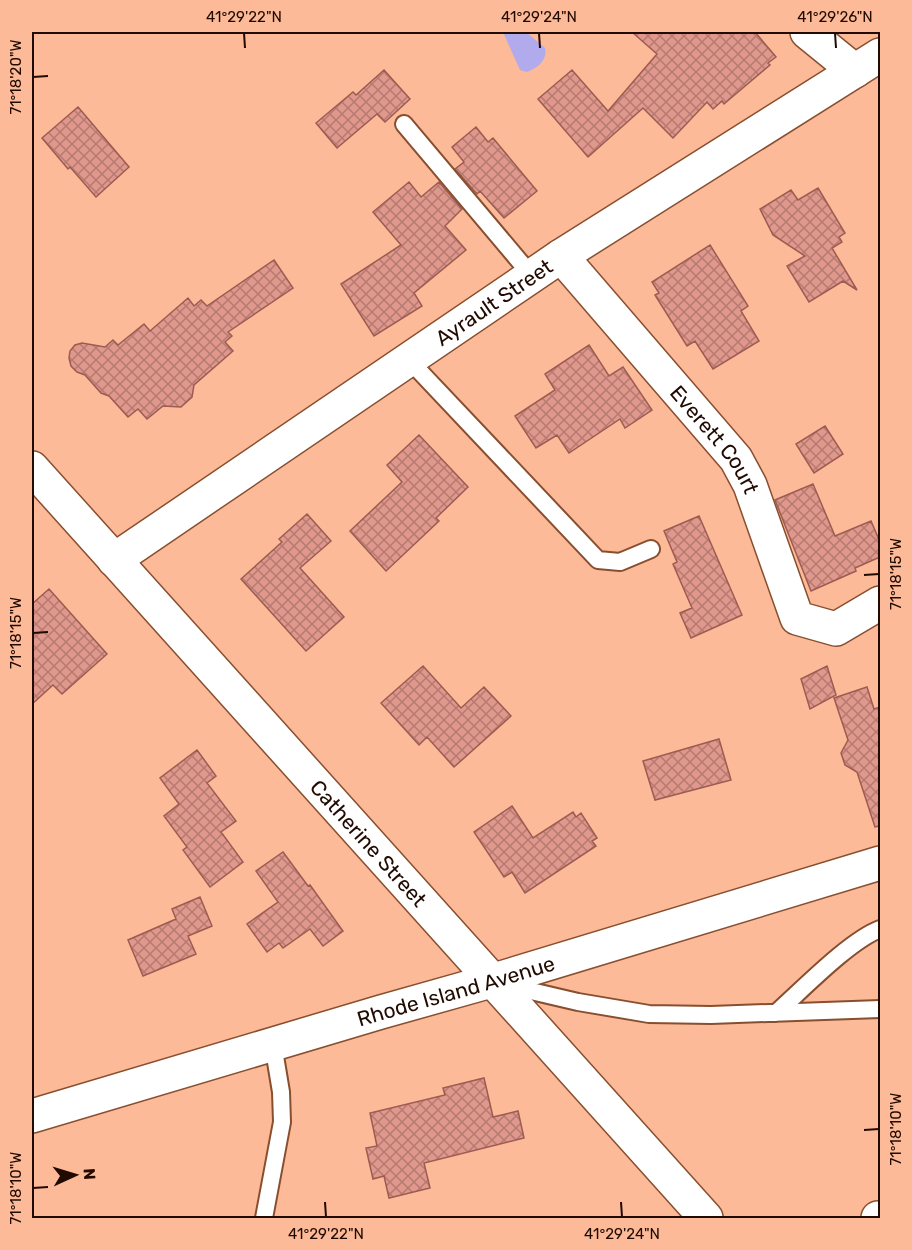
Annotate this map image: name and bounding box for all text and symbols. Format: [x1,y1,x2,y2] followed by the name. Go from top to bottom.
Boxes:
[206,8,282,26] text: 41°29'22"N
[501,8,577,26] text: 41°29'24"N
[797,8,873,26] text: 41°29'26"N
[7,39,25,115] text: 71°18'20"W
[430,253,557,351] street label: Ayrault Street
[665,380,765,497] street label: Everett Court
[887,538,905,610] text: 71°18'15"W
[7,597,25,669] text: 71°18'15"W
[306,774,432,911] street label: Catherine Street
[354,950,558,1031] street label: Rhode Island Avenue
[887,1093,905,1165] text: 71°18'10"W
[45,1145,105,1205] north arrow
[7,1152,25,1224] text: 71°18'10"W
[80,1168,99,1180] text: N
[288,1225,364,1243] text: 41°29'22"N
[584,1225,660,1243] text: 41°29'24"N

